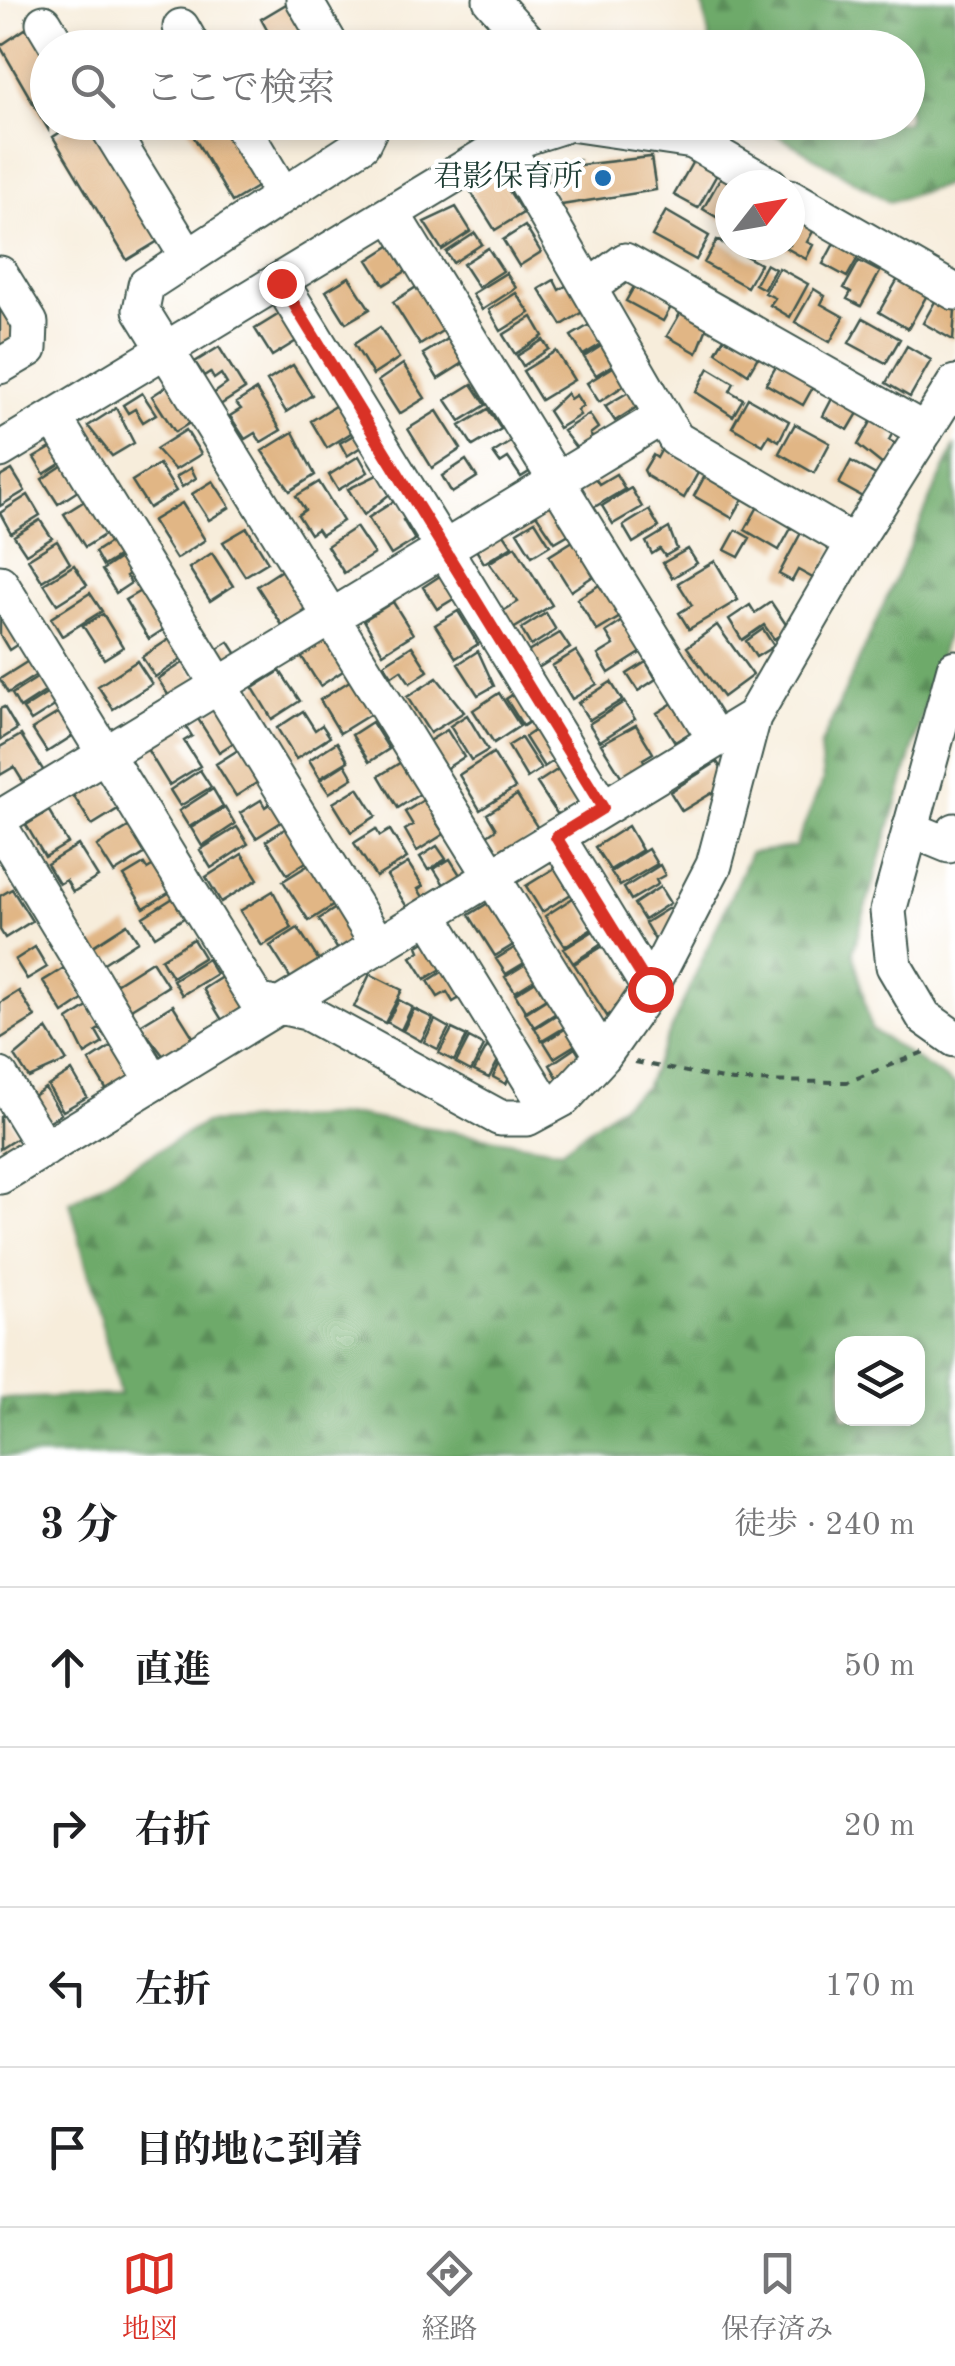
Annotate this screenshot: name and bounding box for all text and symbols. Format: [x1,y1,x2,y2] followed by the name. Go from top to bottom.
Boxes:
[30,30,925,140] search box
[65,58,120,113] icon: search
[145,71,335,109] text: ここで検索
[433,160,583,193] place label: 君影保育所
[592,167,614,189] marker: 君影保育所
[715,170,805,260] north arrow
[259,261,305,307] route end
[628,967,674,1013] route start
[835,1336,925,1426] map controls
[835,1336,925,1426] button: layers
[40,1506,118,1548] text: 3 分
[734,1510,915,1542] text: 徒歩 · 240 m
[40,1640,95,1695] icon: ahead
[844,1651,915,1683] text: 50 m
[135,1653,211,1691] text: 直進
[40,1800,95,1855] icon: right
[844,1811,915,1843] text: 20 m
[135,1813,211,1851] text: 右折
[40,1960,95,2015] icon: left
[825,1971,915,2003] text: 170 m
[135,1973,211,2011] text: 左折
[40,2120,95,2175] icon: arrive
[135,2133,363,2171] text: 目的地に到着
[122,2246,178,2349] tab: 地図
[421,2246,477,2349] tab: 経路
[721,2246,833,2349] tab: 保存済み

